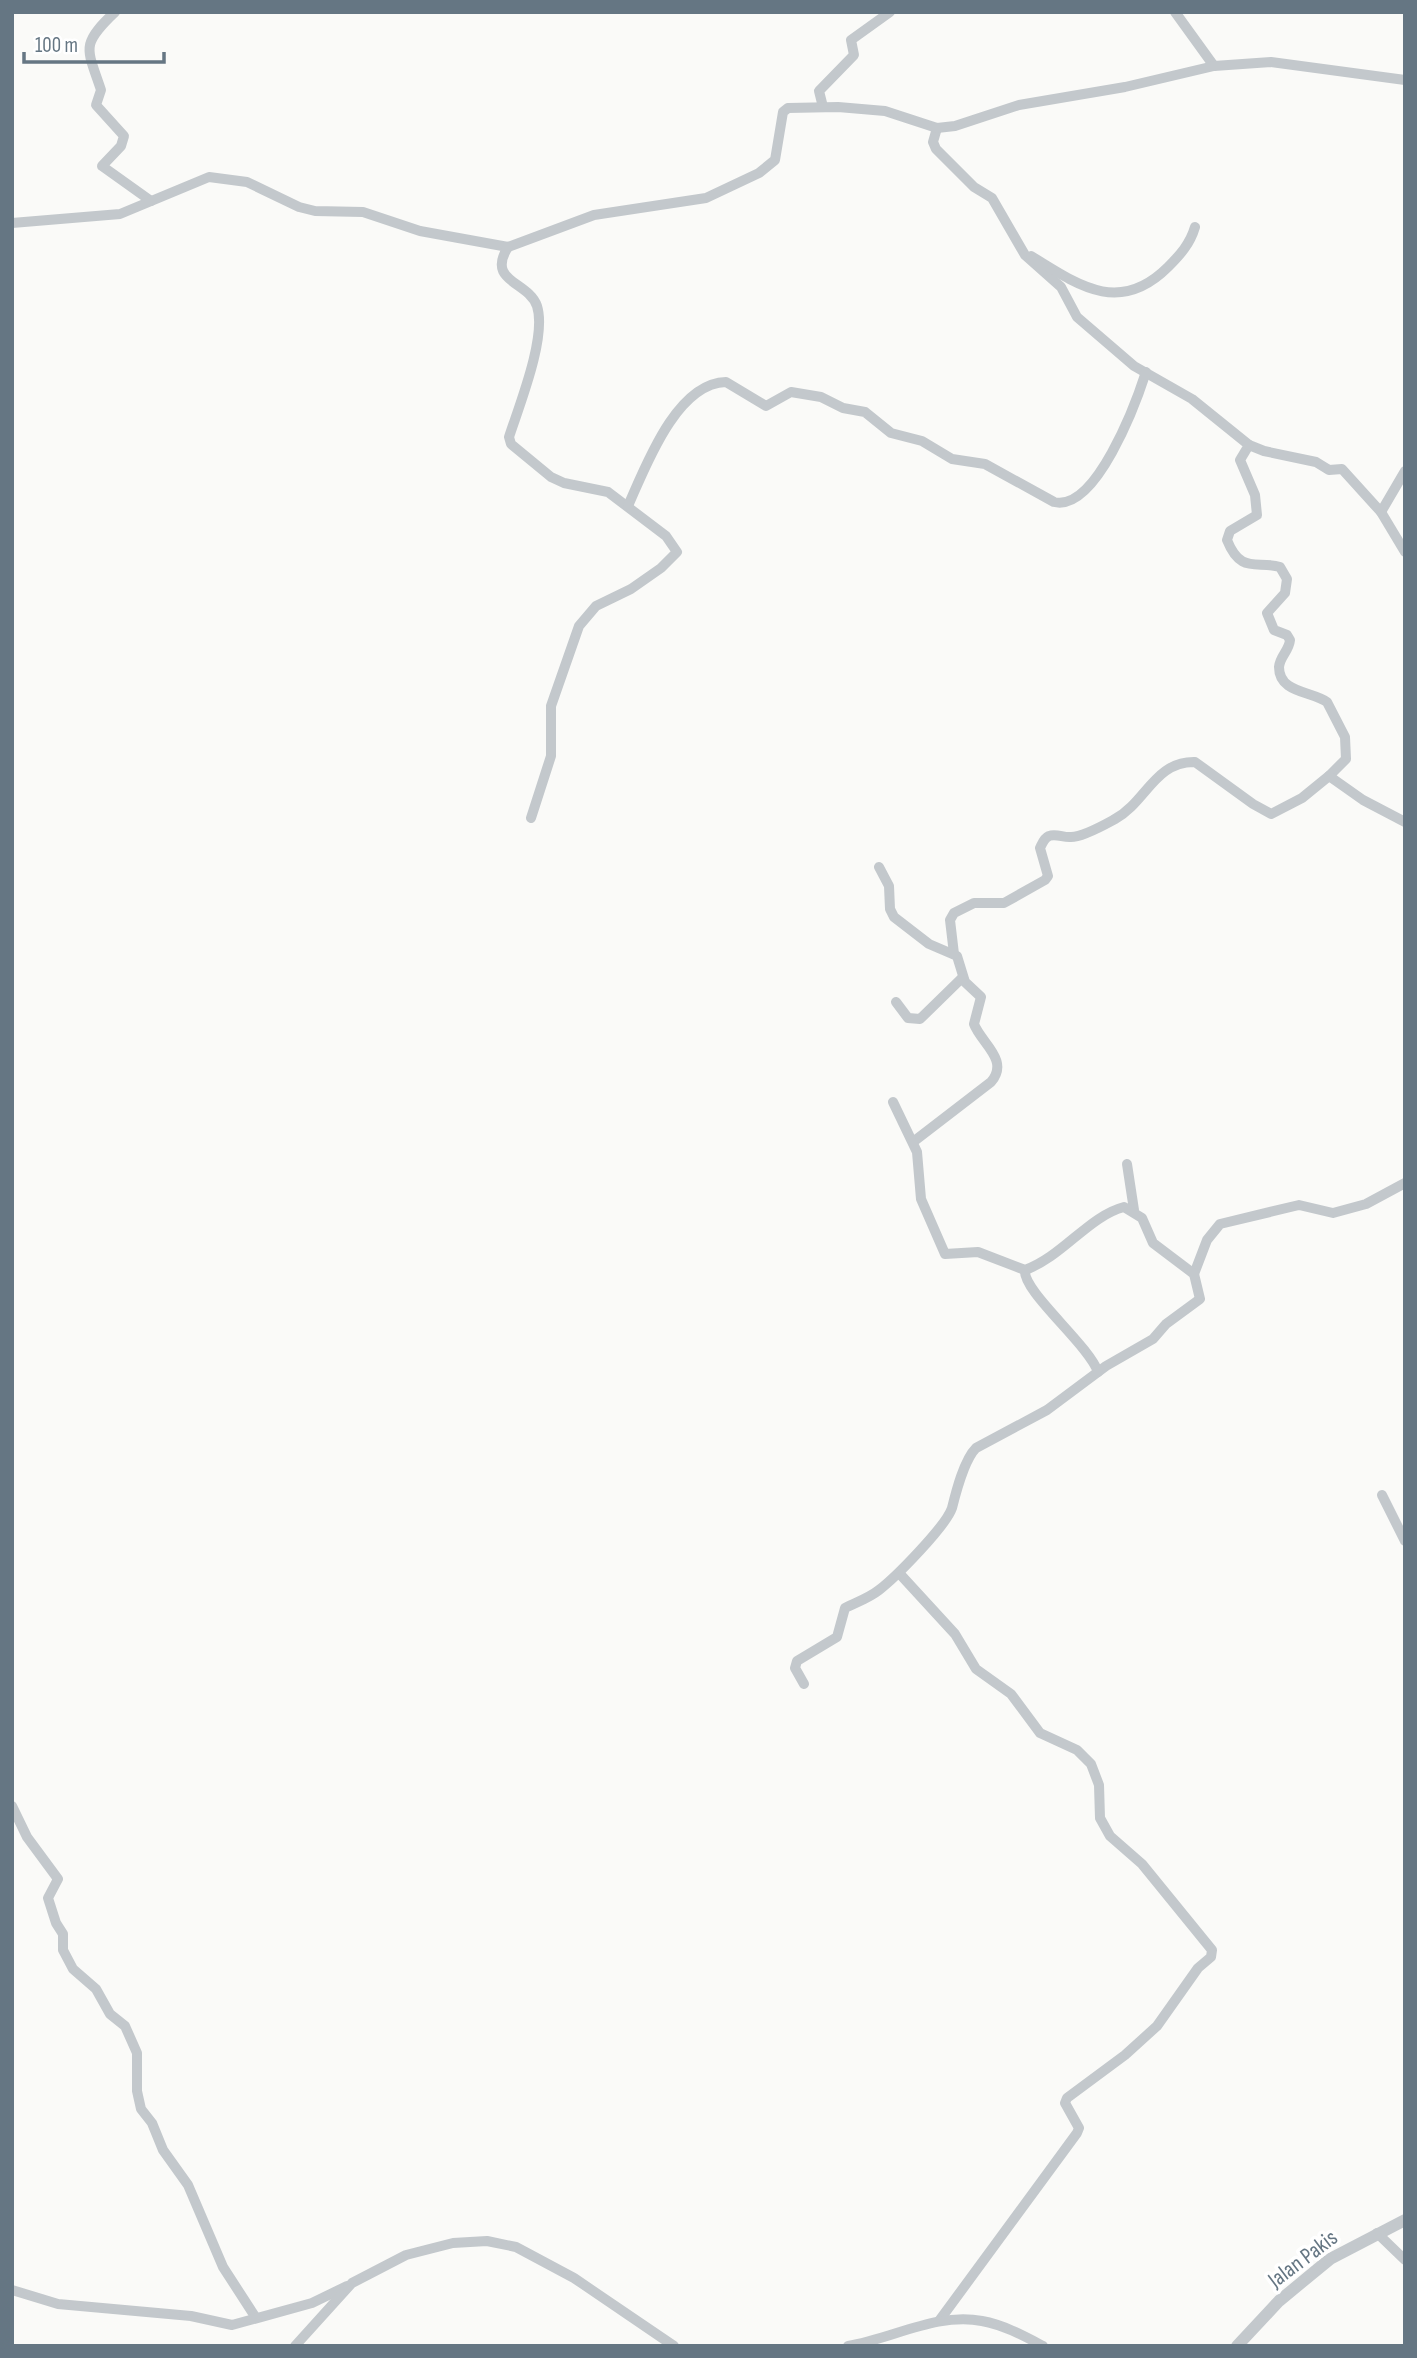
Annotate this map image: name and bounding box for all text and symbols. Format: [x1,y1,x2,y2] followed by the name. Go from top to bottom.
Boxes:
[24,21,164,65] scale bar
[35,33,78,58] text: 100 m
[1262,2224,1343,2295] street label: Jalan Pakis

